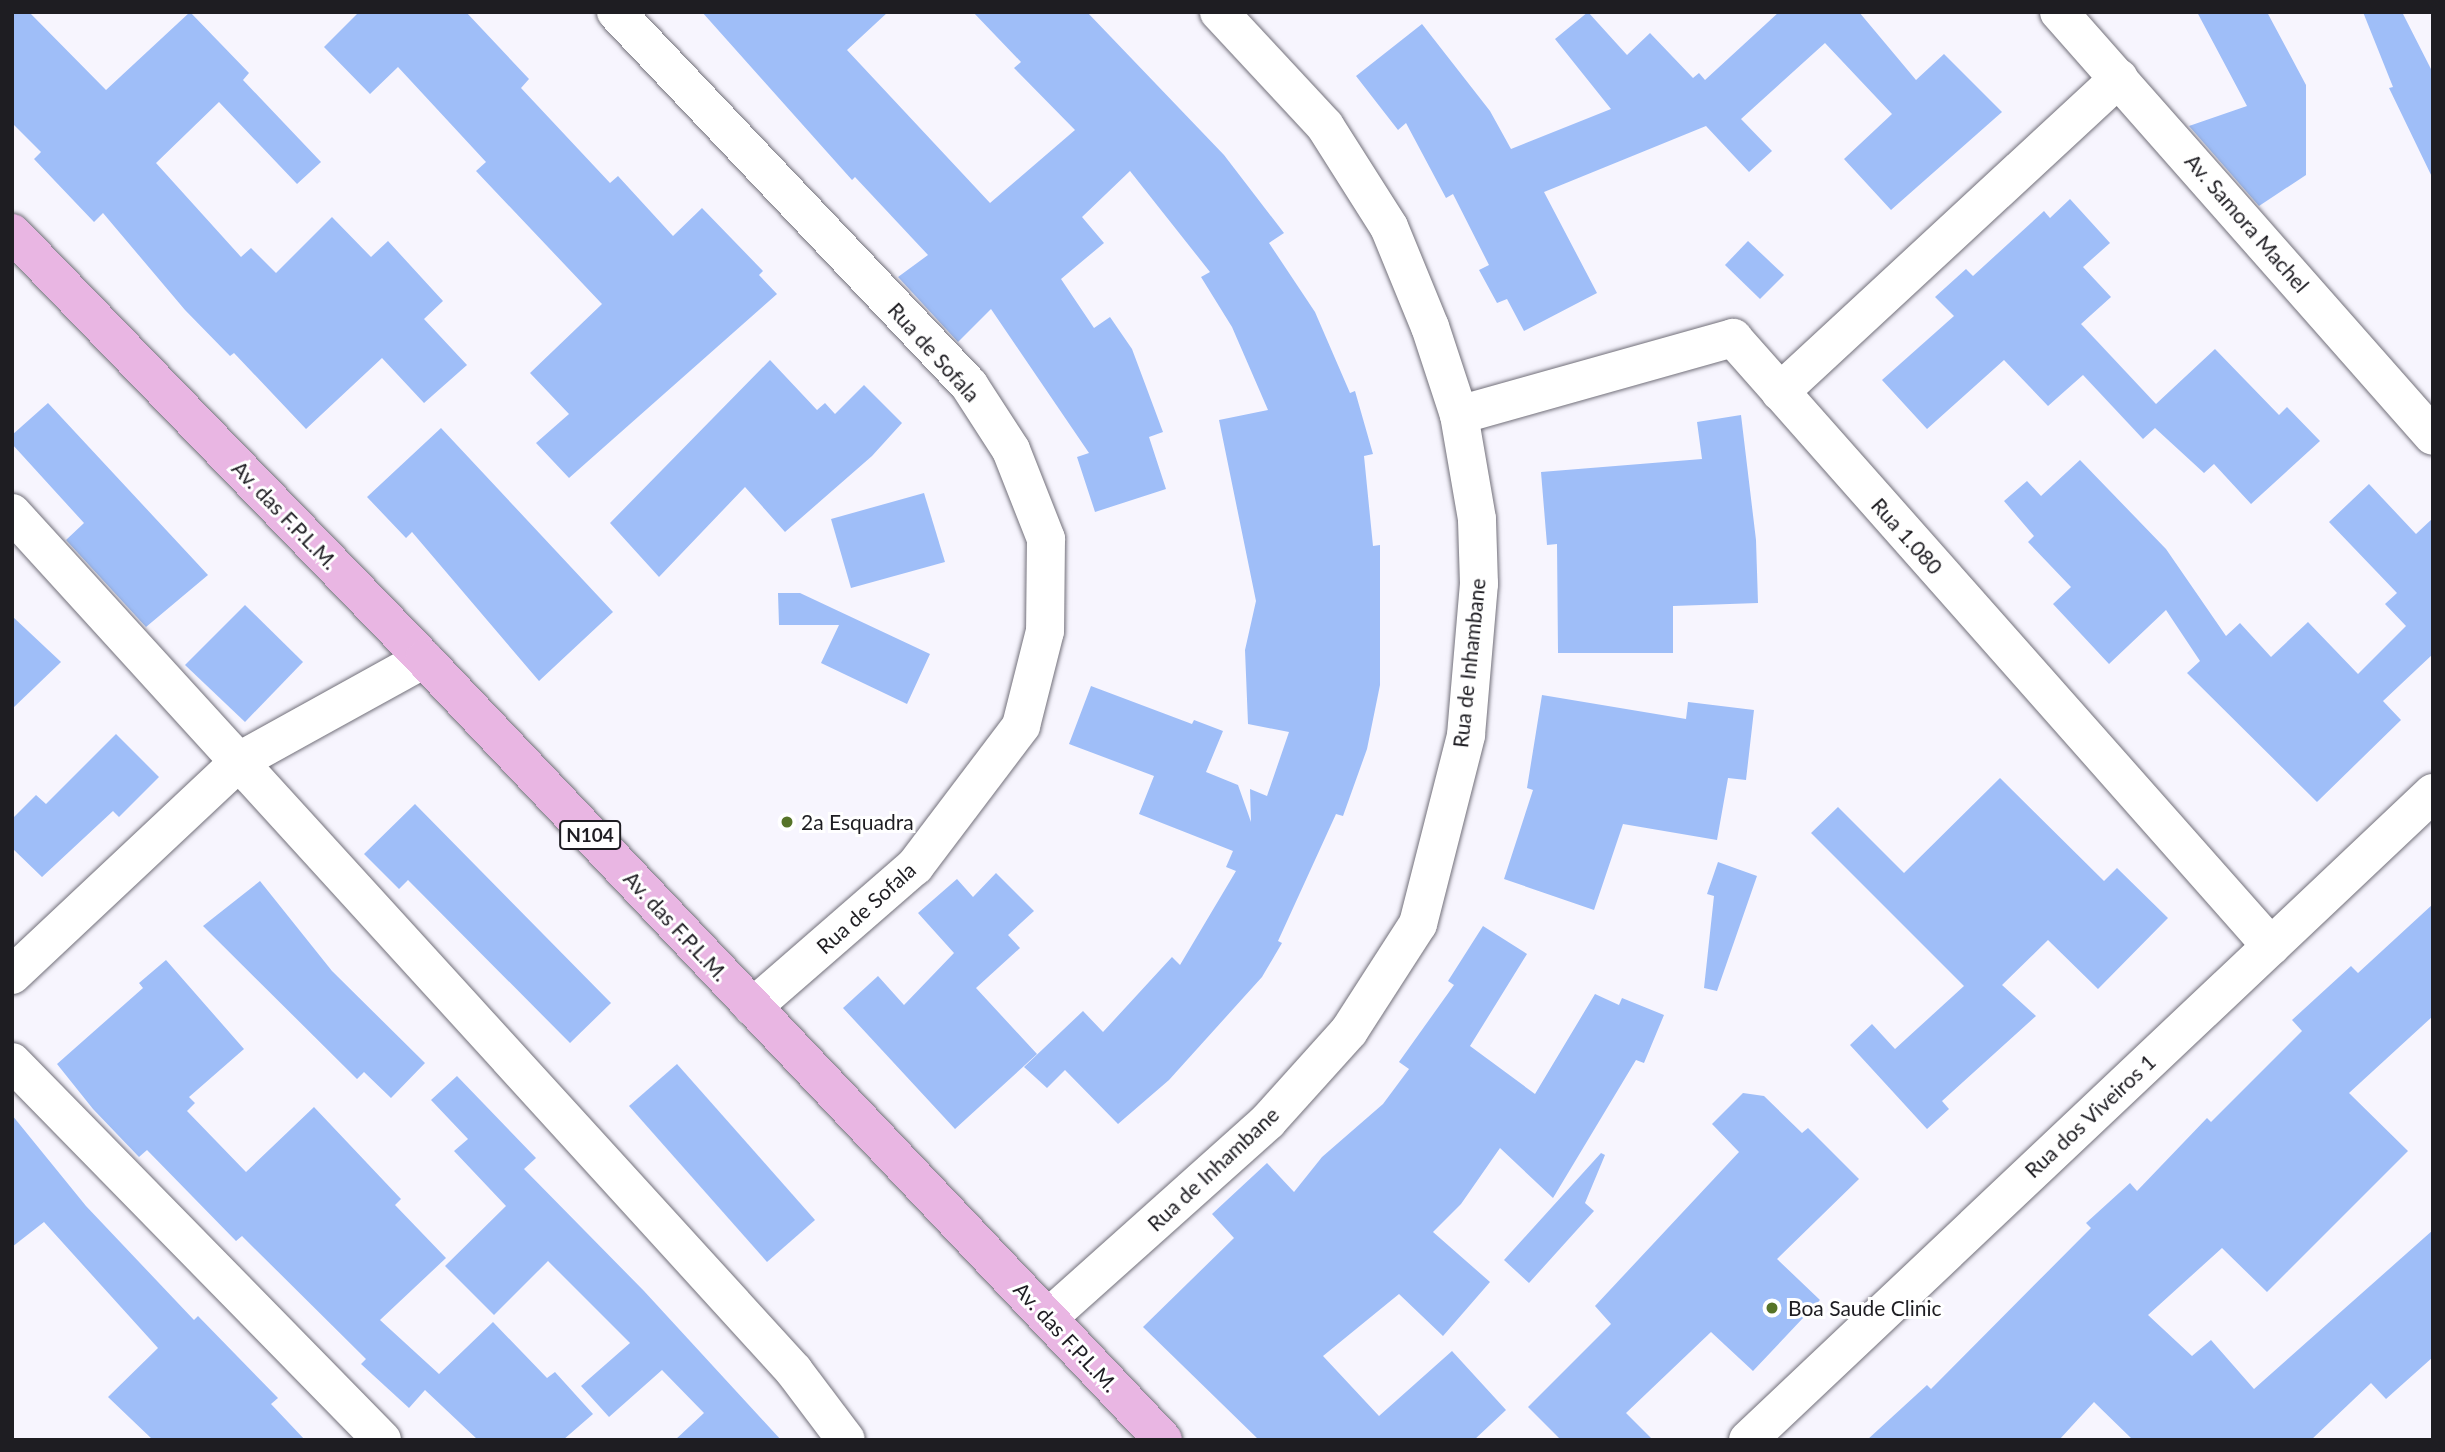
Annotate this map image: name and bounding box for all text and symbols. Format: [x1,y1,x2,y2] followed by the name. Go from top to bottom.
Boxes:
[2180,149,2314,297] street label: Av. Samora Machel
[883,297,985,407] street label: Rua de Sofala
[227,456,343,574] street label: Av. das F.P.L.M.
[1866,493,1948,579] street label: Rua 1.080
[1448,577,1490,749] street label: Rua de Inhambane
[801,809,914,835] place label: 2a Esquadra
[779,814,795,830] marker: 2a Esquadra
[558,820,622,850] road number: N104
[811,857,921,959] street label: Rua de Sofala
[619,866,733,986] street label: Av. das F.P.L.M.
[2019,1049,2161,1183] street label: Rua dos Viveiros 1
[1142,1102,1284,1236] street label: Rua de Inhambane
[1009,1277,1123,1397] street label: Av. das F.P.L.M.
[1788,1295,1942,1321] place label: Boa Saude Clinic
[1762,1298,1782,1318] marker: Boa Saude Clinic

